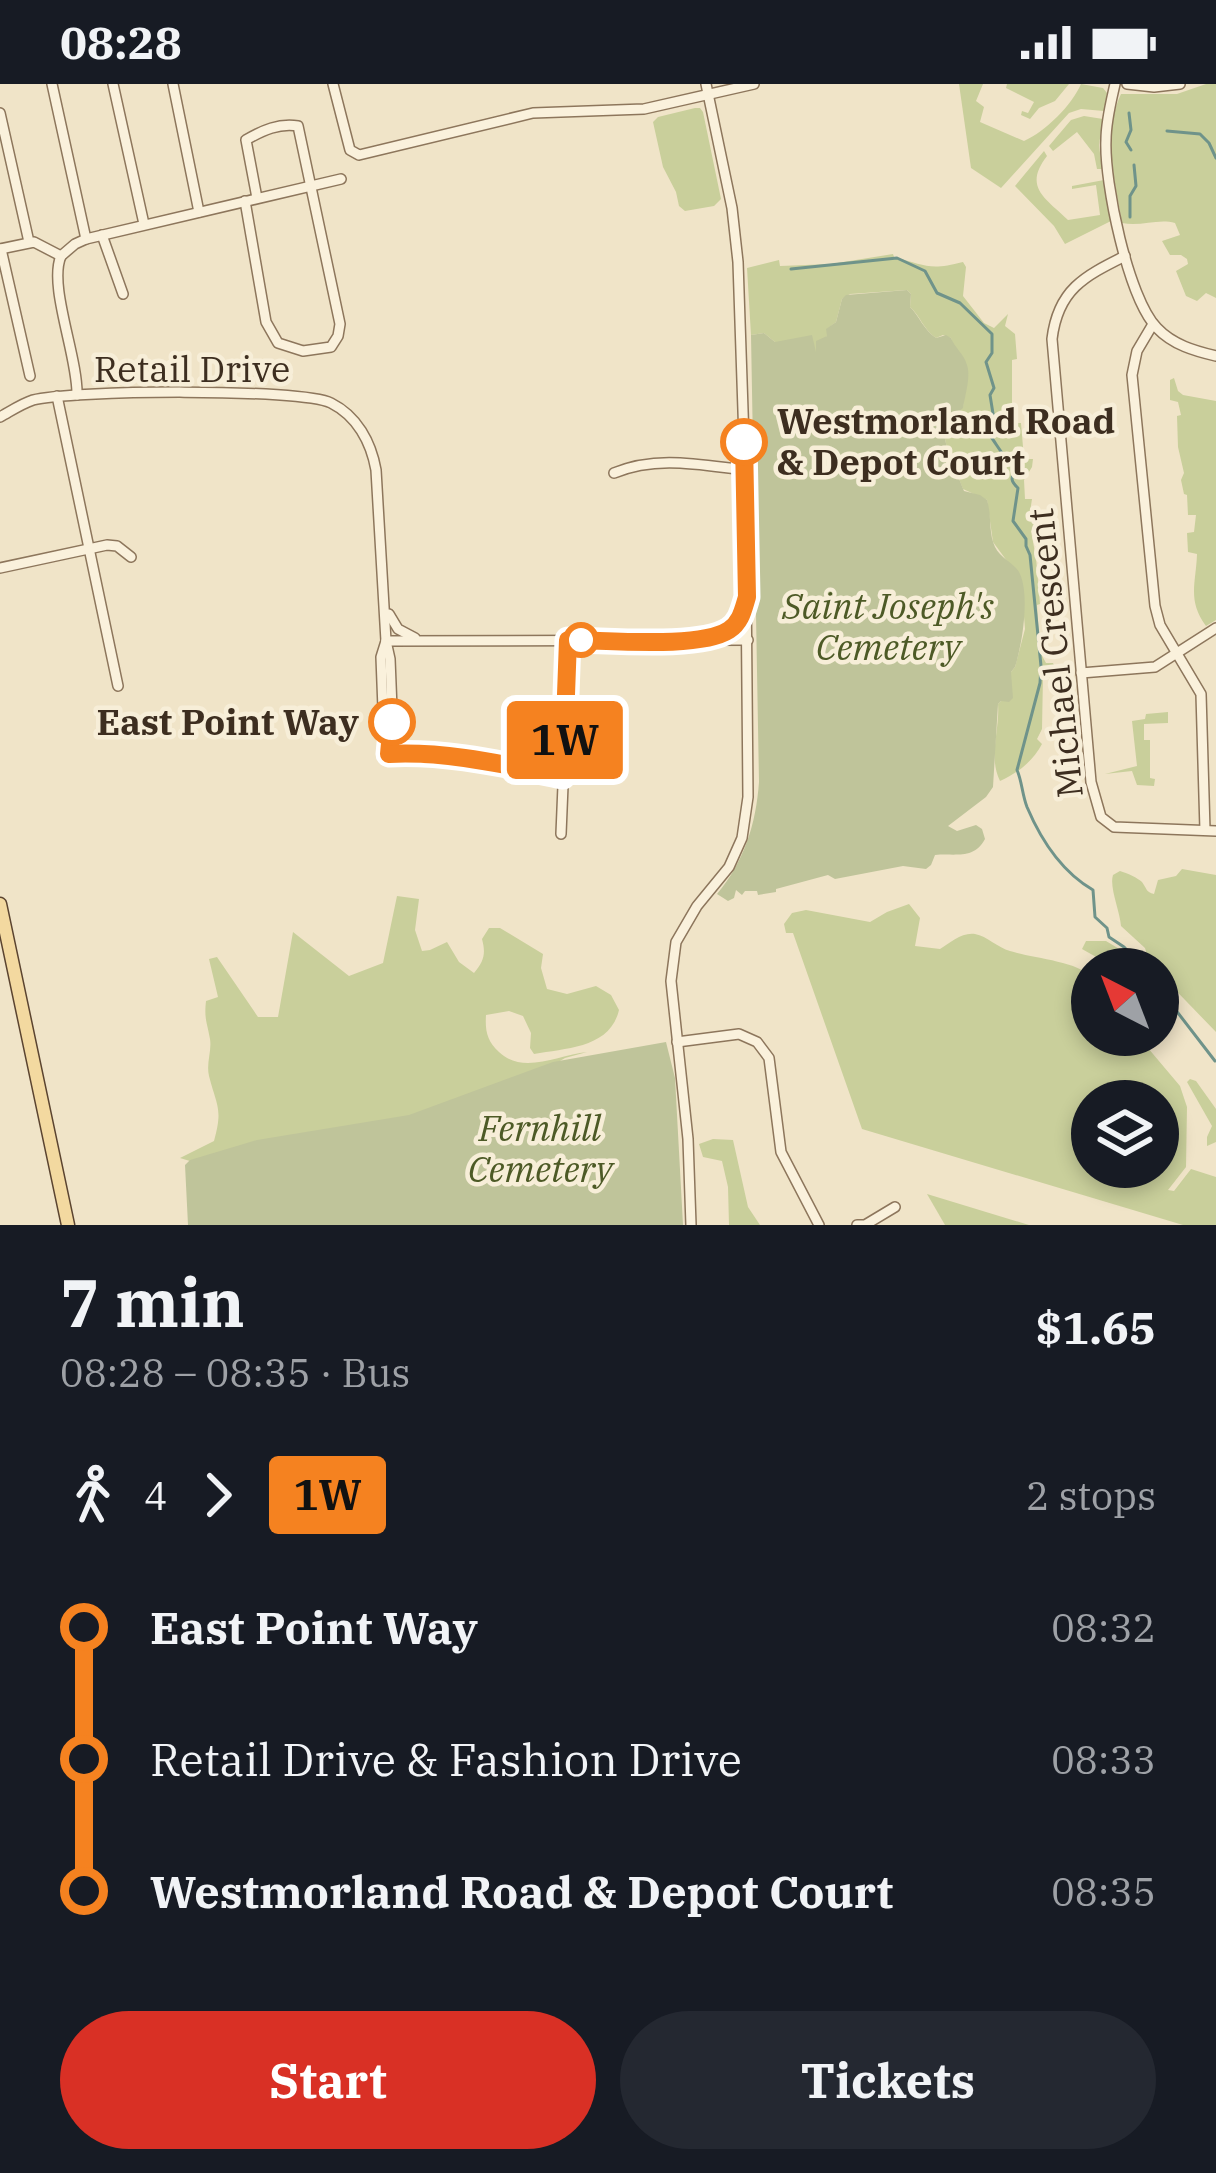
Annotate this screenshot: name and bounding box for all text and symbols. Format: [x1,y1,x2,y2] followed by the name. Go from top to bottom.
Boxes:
[60,13,182,71] text: 08:28
[94,345,290,392] street label: Retail Drive
[777,397,1115,485] place label: Westmorland Road & Depot Court
[722,420,766,464] marker: Westmorland Road & Depot Court
[1016,506,1093,800] street label: Michael Crescent
[781,582,995,670] park label: Saint Joseph's Cemetery
[565,624,597,656] unlabelled marker
[97,698,359,745] place label: East Point Way
[370,700,414,744] marker: East Point Way
[511,701,619,779] line badge: 1W
[531,712,599,767] text: 1W
[1071,948,1179,1056] north arrow
[1071,948,1179,1188] map controls
[1071,1080,1179,1188] button: layers
[468,1104,615,1192] park label: Fernhill Cemetery
[60,1259,245,1345] text: 7 min
[1036,1298,1156,1356] text: $1.65
[60,1347,410,1398] text: 08:28 – 08:35 · Bus
[60,1462,126,1528] icon: walk
[185,1462,251,1528] icon: forward
[293,1467,362,1522] text: 1W
[144,1470,167,1521] text: 4
[1026,1470,1156,1521] text: 2 stops
[150,1598,478,1656] text: East Point Way
[1051,1602,1156,1653] text: 08:32
[150,1730,742,1788] text: Retail Drive & Fashion Drive
[1051,1734,1156,1785] text: 08:33
[150,1862,893,1920] text: Westmorland Road & Depot Court
[1051,1866,1156,1917] text: 08:35
[60,2011,596,2149] button: Start
[620,2011,1156,2149] button: Tickets

